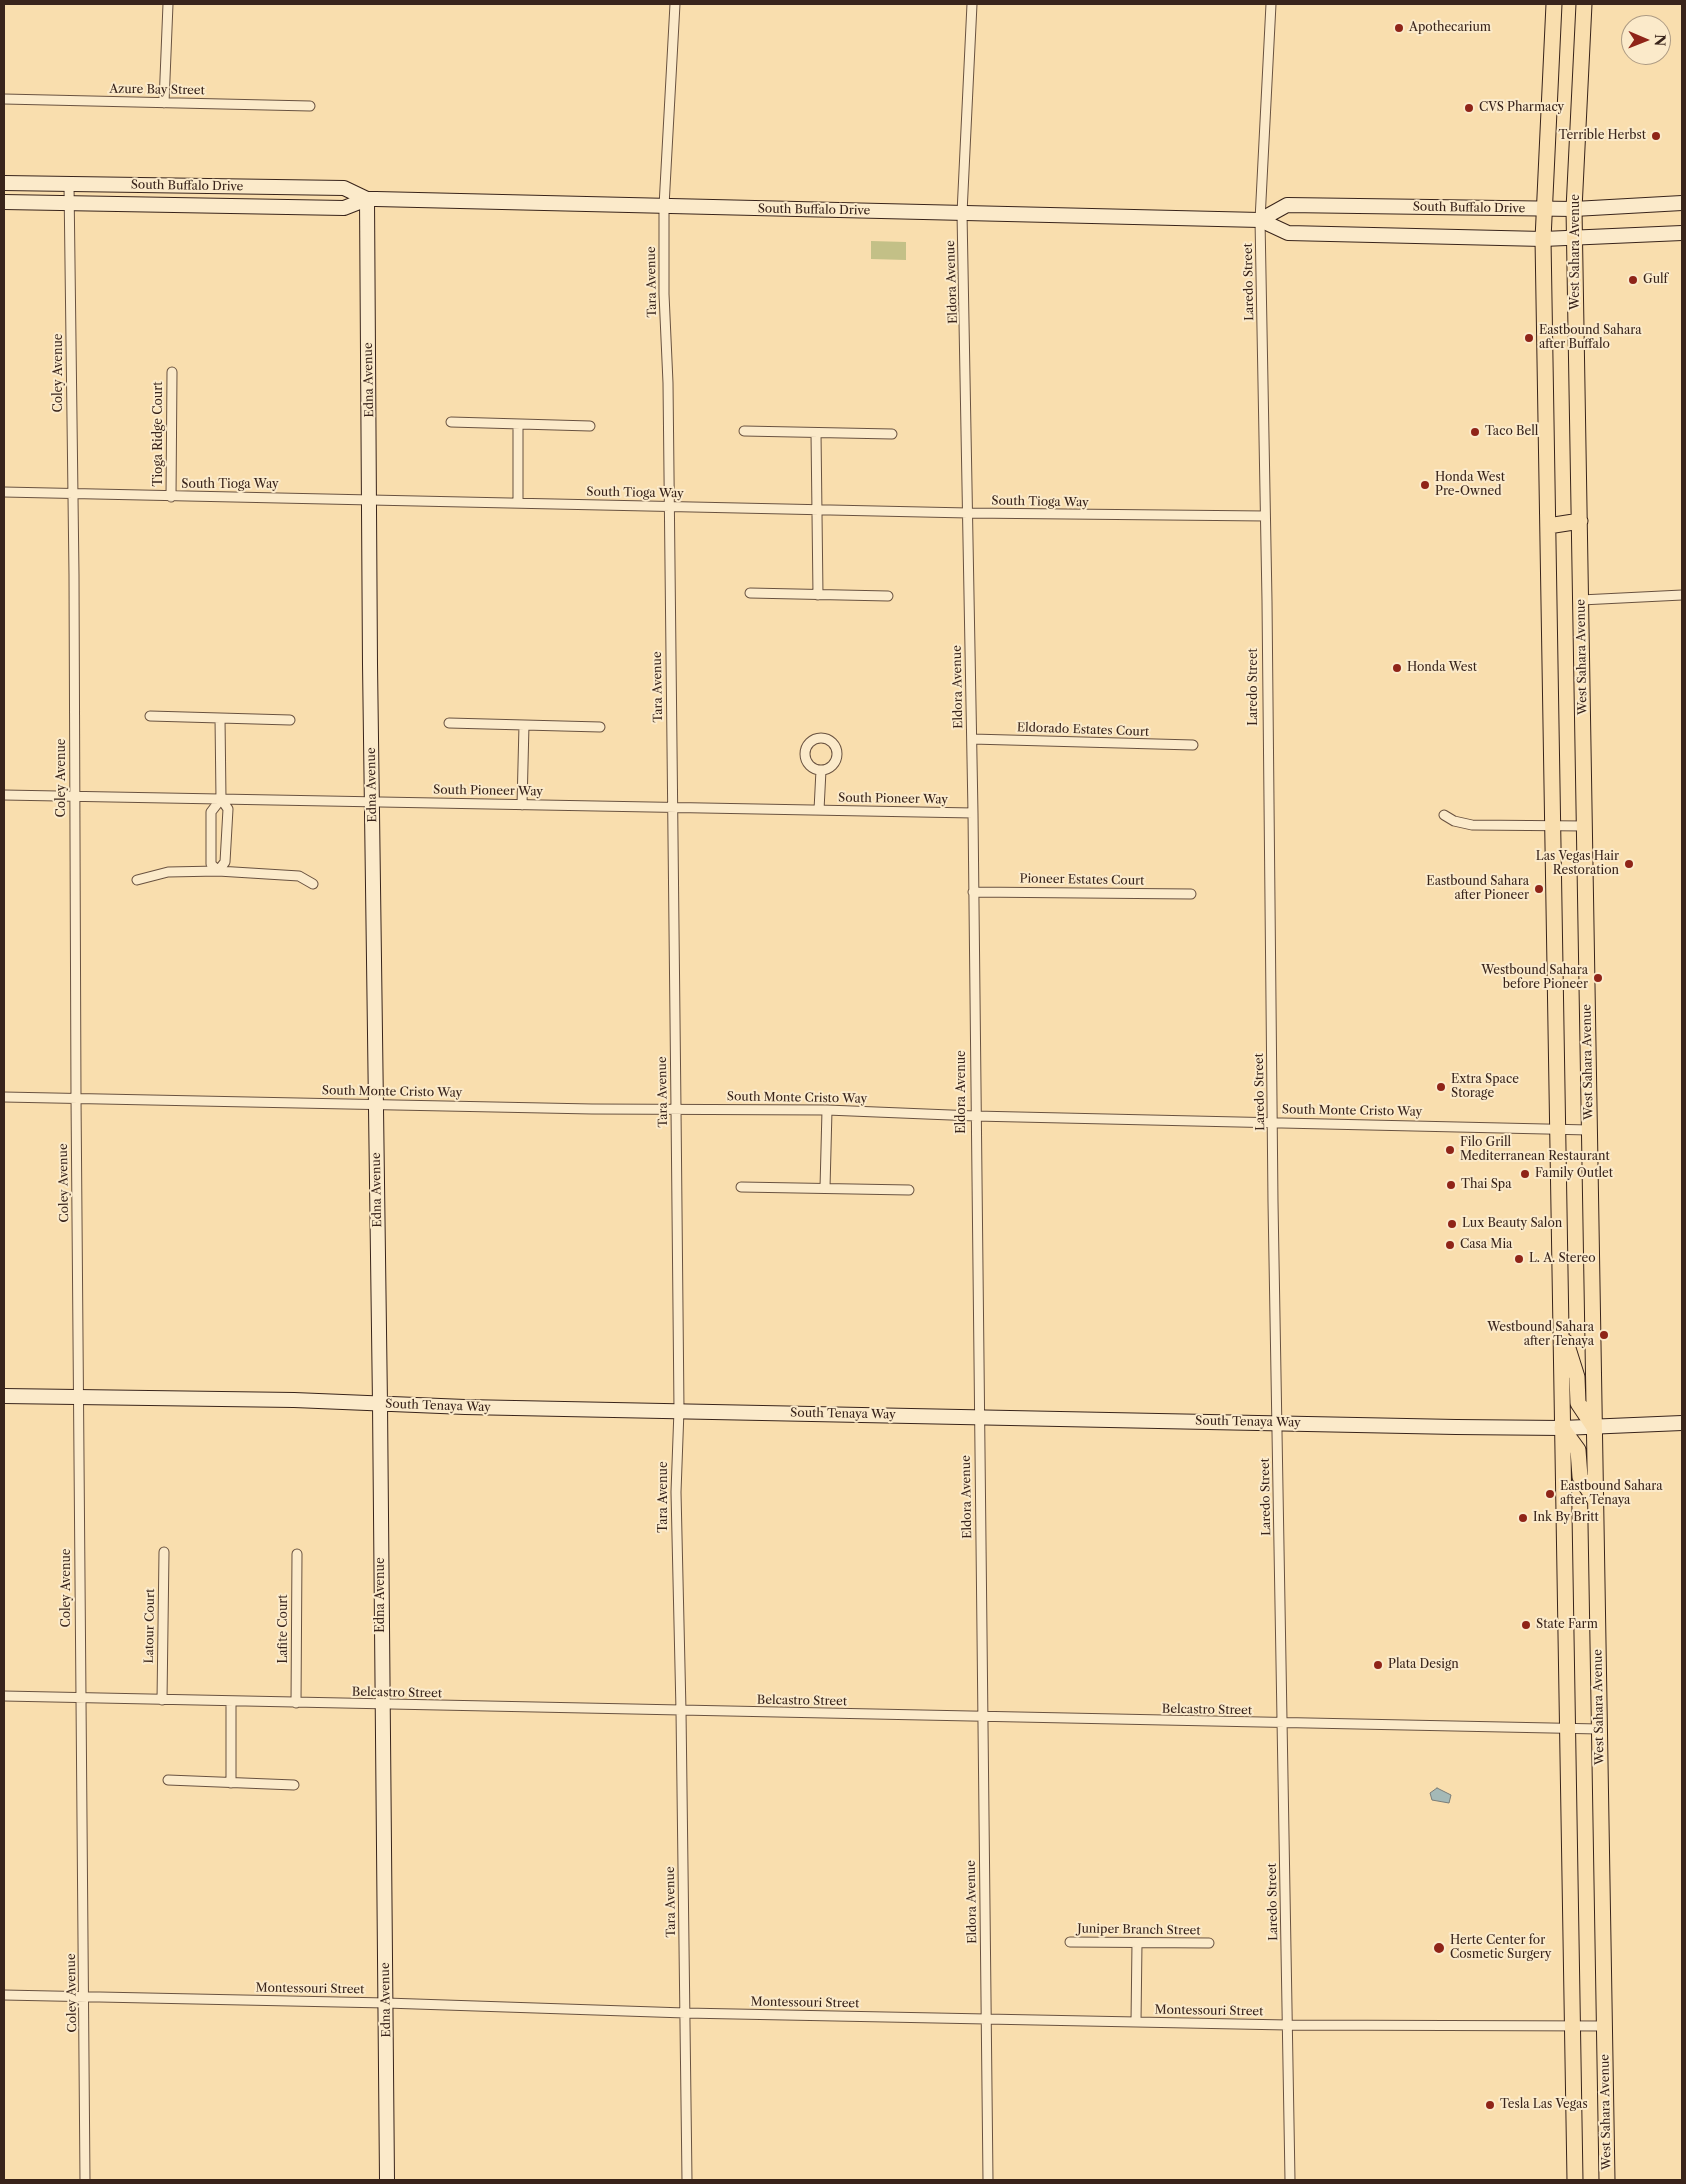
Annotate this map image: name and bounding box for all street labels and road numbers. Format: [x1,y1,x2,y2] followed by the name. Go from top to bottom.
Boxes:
[109,82,205,98] street label: Azure Bay Street
[131,178,243,194] street label: South Buffalo Drive
[1569,194,1583,310] street label: West Sahara Avenue
[1413,200,1525,216] street label: South Buffalo Drive
[758,202,870,218] street label: South Buffalo Drive
[943,240,961,324] street label: Eldora Avenue
[1241,243,1257,321] street label: Laredo Street
[644,246,660,318] street label: Tara Avenue
[52,333,66,413] street label: Coley Avenue
[361,342,377,418] street label: Edna Avenue
[152,382,166,486] street label: Tioga Ridge Court
[181,478,279,492] street label: South Tioga Way
[586,485,684,501] street label: South Tioga Way
[991,494,1089,510] street label: South Tioga Way
[1574,599,1590,715] street label: West Sahara Avenue
[950,645,966,729] street label: Eldora Avenue
[1247,648,1261,726] street label: Laredo Street
[650,651,666,723] street label: Tara Avenue
[1017,720,1149,740] street label: Eldorado Estates Court
[55,738,69,818] street label: Coley Avenue
[364,747,380,823] street label: Edna Avenue
[433,783,543,799] street label: South Pioneer Way
[838,791,948,807] street label: South Pioneer Way
[1019,872,1145,888] street label: Pioneer Estates Court
[1580,1004,1596,1120] street label: West Sahara Avenue
[955,1050,969,1134] street label: Eldora Avenue
[1252,1053,1268,1131] street label: Laredo Street
[655,1056,671,1128] street label: Tara Avenue
[322,1084,462,1100] street label: South Monte Cristo Way
[727,1090,867,1106] street label: South Monte Cristo Way
[1282,1103,1422,1119] street label: South Monte Cristo Way
[56,1143,72,1223] street label: Coley Avenue
[369,1152,385,1228] street label: Edna Avenue
[385,1397,491,1415] street label: South Tenaya Way
[790,1406,896,1422] street label: South Tenaya Way
[1195,1414,1301,1430] street label: South Tenaya Way
[959,1455,975,1539] street label: Eldora Avenue
[1258,1458,1274,1536] street label: Laredo Street
[657,1461,671,1533] street label: Tara Avenue
[60,1548,74,1628] street label: Coley Avenue
[374,1557,388,1633] street label: Edna Avenue
[142,1589,158,1663] street label: Latour Court
[277,1594,291,1664] street label: Lafite Court
[1591,1649,1607,1765] street label: West Sahara Avenue
[352,1685,442,1701] street label: Belcastro Street
[757,1693,847,1709] street label: Belcastro Street
[1162,1702,1252,1718] street label: Belcastro Street
[964,1860,980,1944] street label: Eldora Avenue
[1265,1863,1281,1941] street label: Laredo Street
[663,1866,679,1938] street label: Tara Avenue
[1077,1922,1201,1938] street label: Juniper Branch Street
[64,1953,80,2033] street label: Coley Avenue
[378,1962,394,2038] street label: Edna Avenue
[255,1981,365,1997] street label: Montessouri Street
[750,1995,860,2011] street label: Montessouri Street
[1154,2003,1264,2019] street label: Montessouri Street
[1598,2054,1614,2170] street label: West Sahara Avenue

